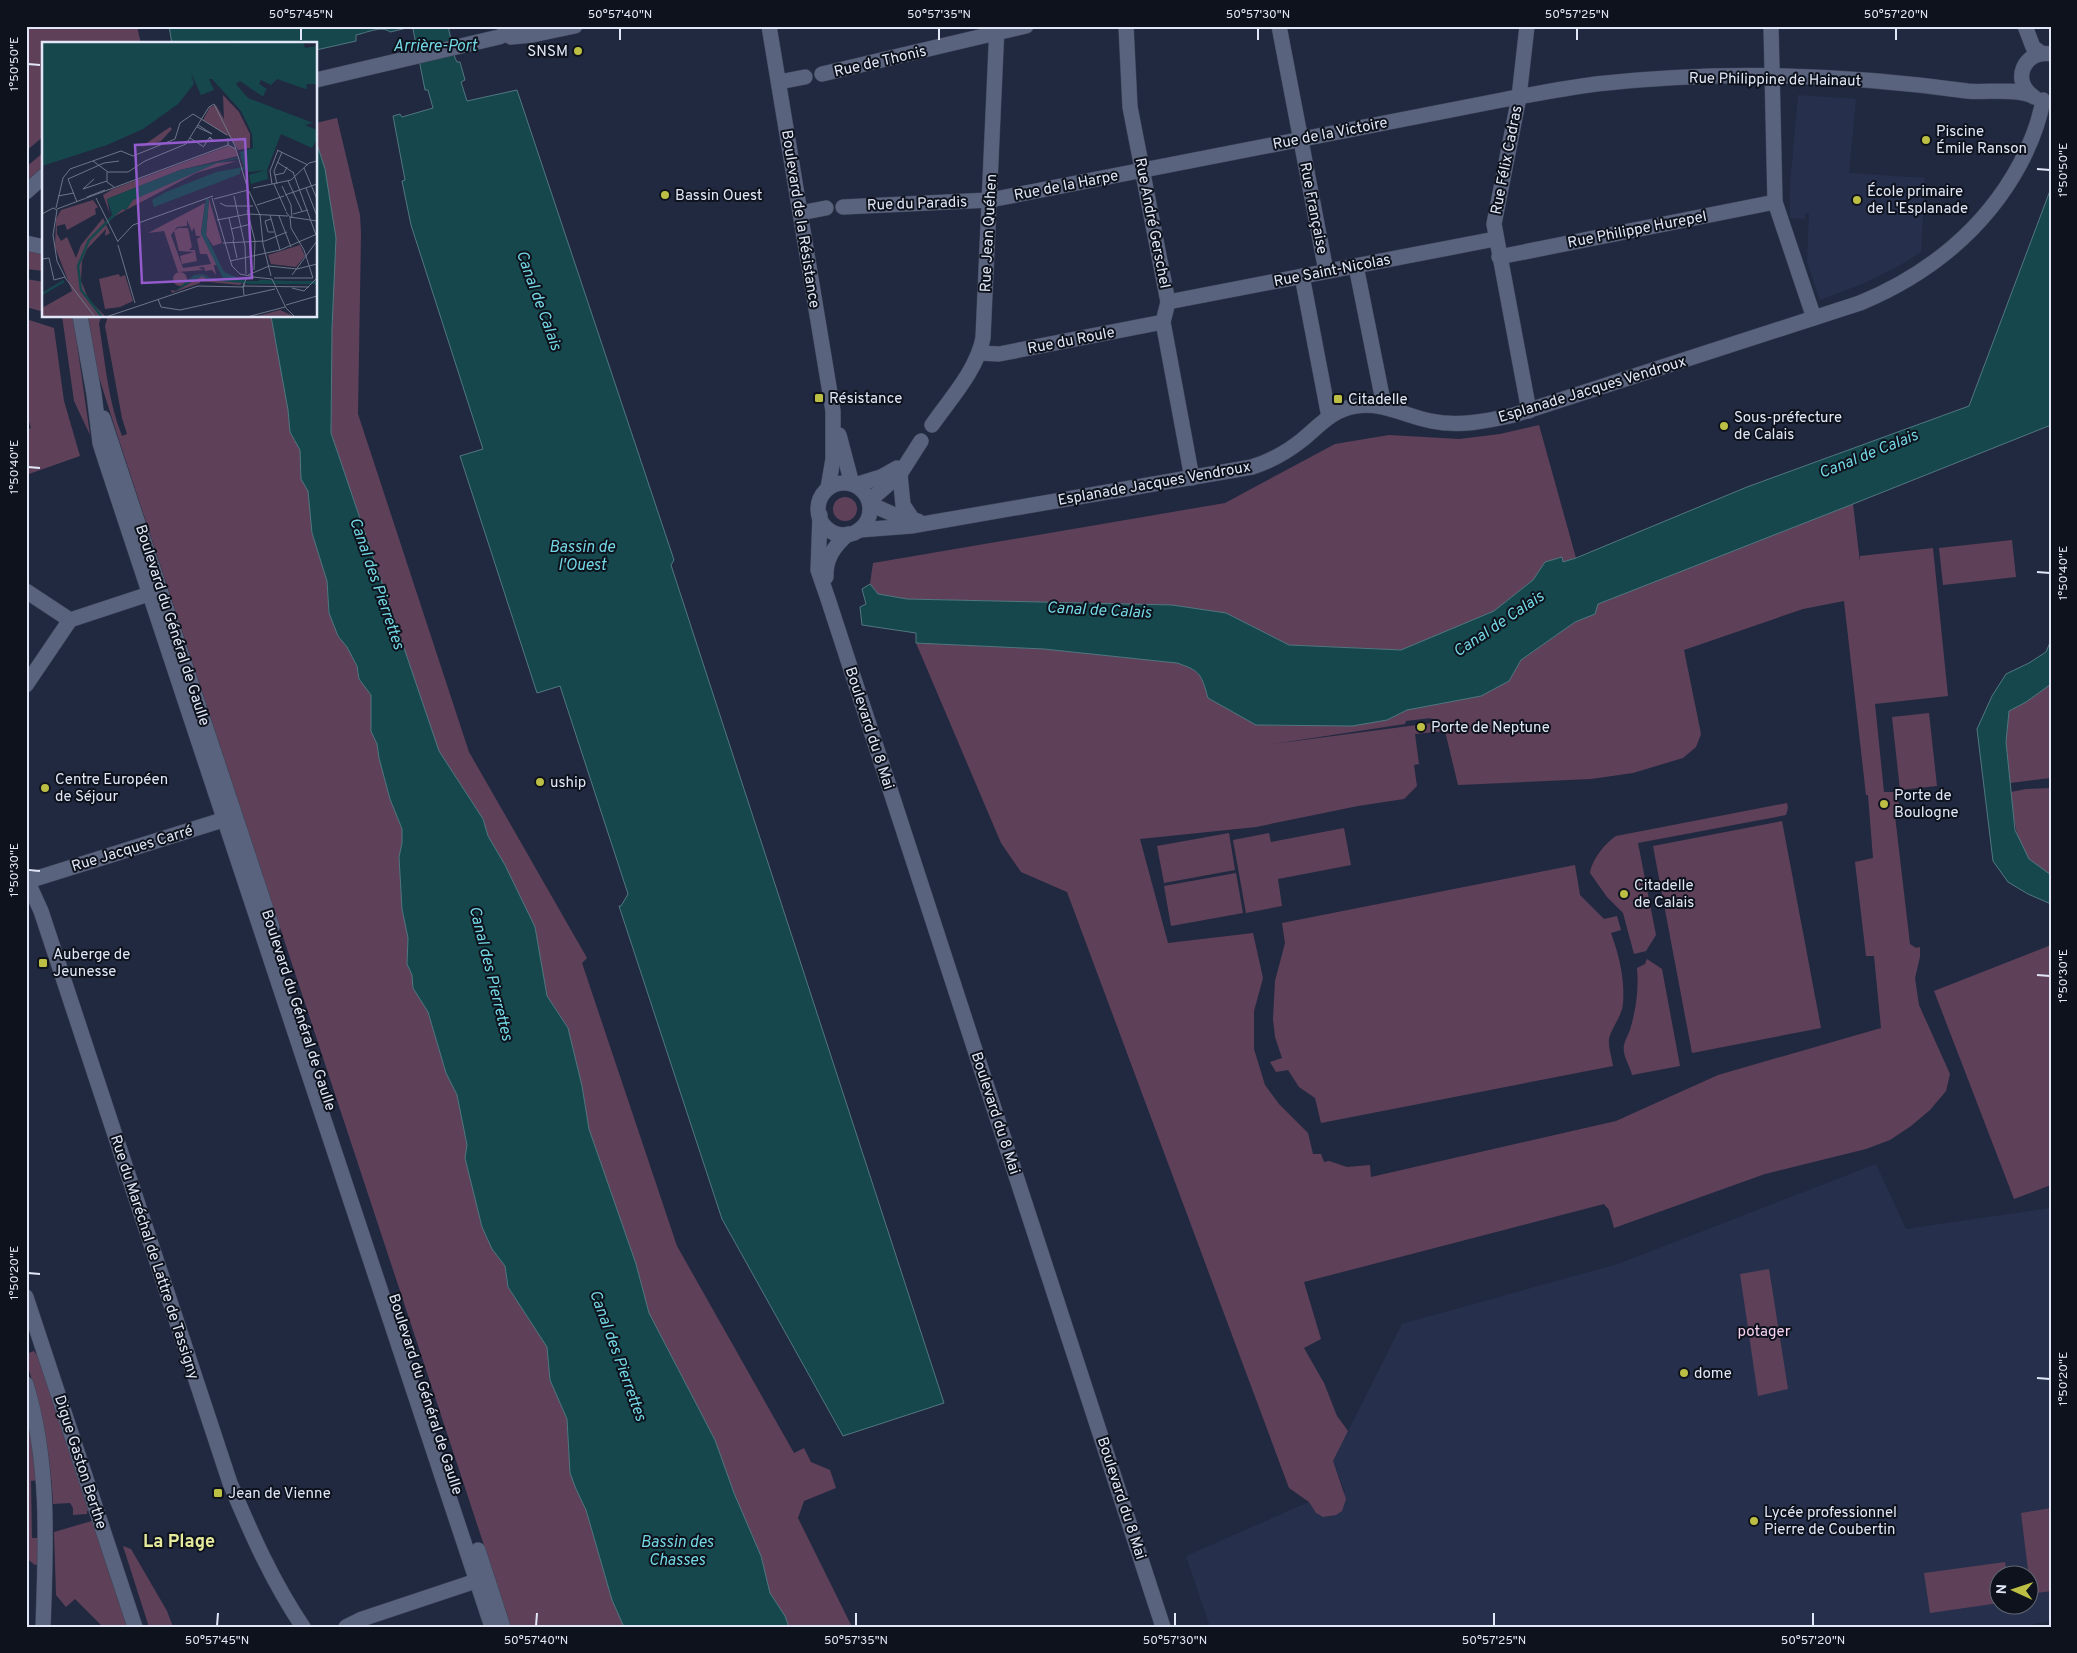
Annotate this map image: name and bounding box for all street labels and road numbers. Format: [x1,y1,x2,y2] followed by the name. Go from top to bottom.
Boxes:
[832,43,928,82] street label: Rue de Thonis
[1689,69,1861,92] street label: Rue Philippine de Hainaut
[1488,104,1527,216] street label: Rue Félix Cadras
[1271,114,1389,155] street label: Rue de la Victoire
[776,129,823,310] street label: Boulevard de la Résistance
[1130,156,1174,290] street label: Rue André Gerschel
[1294,161,1331,256] street label: Rue Française
[1013,167,1120,206] street label: Rue de la Harpe
[977,173,1002,293] street label: Rue Jean Quéhen
[867,193,967,216] street label: Rue du Paradis
[1566,208,1708,253] street label: Rue Philippe Hurepel
[1272,251,1392,292] street label: Rue Saint-Nicolas
[1026,324,1117,359] street label: Rue du Roule
[1496,353,1689,428] street label: Esplanade Jacques Vendroux
[1056,458,1252,511] street label: Esplanade Jacques Vendroux
[130,522,213,728] street label: Boulevard du Général de Gaulle
[840,665,897,792] street label: Boulevard du 8 Mai
[69,822,195,877] street label: Rue Jacques Carré
[256,907,339,1113] street label: Boulevard du Général de Gaulle
[966,1050,1023,1177] street label: Boulevard du 8 Mai
[105,1133,202,1382] street label: Rue du Maréchal de Lattre de Tassigny
[383,1291,466,1497] street label: Boulevard du Général de Gaulle
[49,1393,110,1532] street label: Digue Gaston Berthe
[1092,1435,1149,1562] street label: Boulevard du 8 Mai

